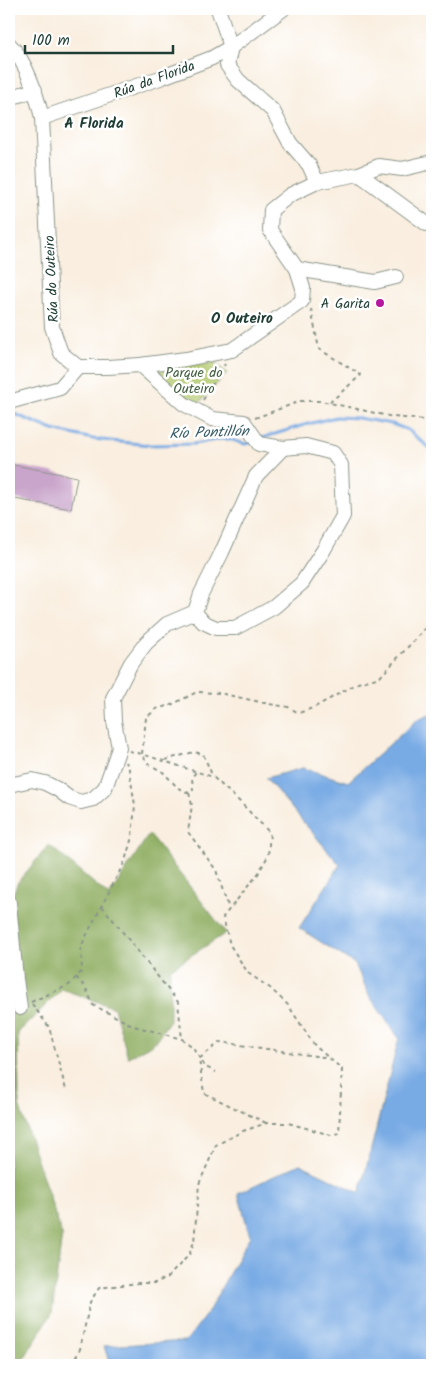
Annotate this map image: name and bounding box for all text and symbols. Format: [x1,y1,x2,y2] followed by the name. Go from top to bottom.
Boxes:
[25,22,172,54] scale bar
[32,29,70,53] text: 100 m
[111,55,198,105] street label: Rúa da Florida
[64,112,124,136] district label: A Florida
[39,235,65,323] street label: Rúa do Outeiro
[321,293,370,315] place label: A Garita
[374,297,386,309] marker: A Garita
[211,307,273,331] district label: O Outeiro
[165,362,223,400] park label: Parque do Outeiro
[169,420,250,446] water label: Río Pontillón

